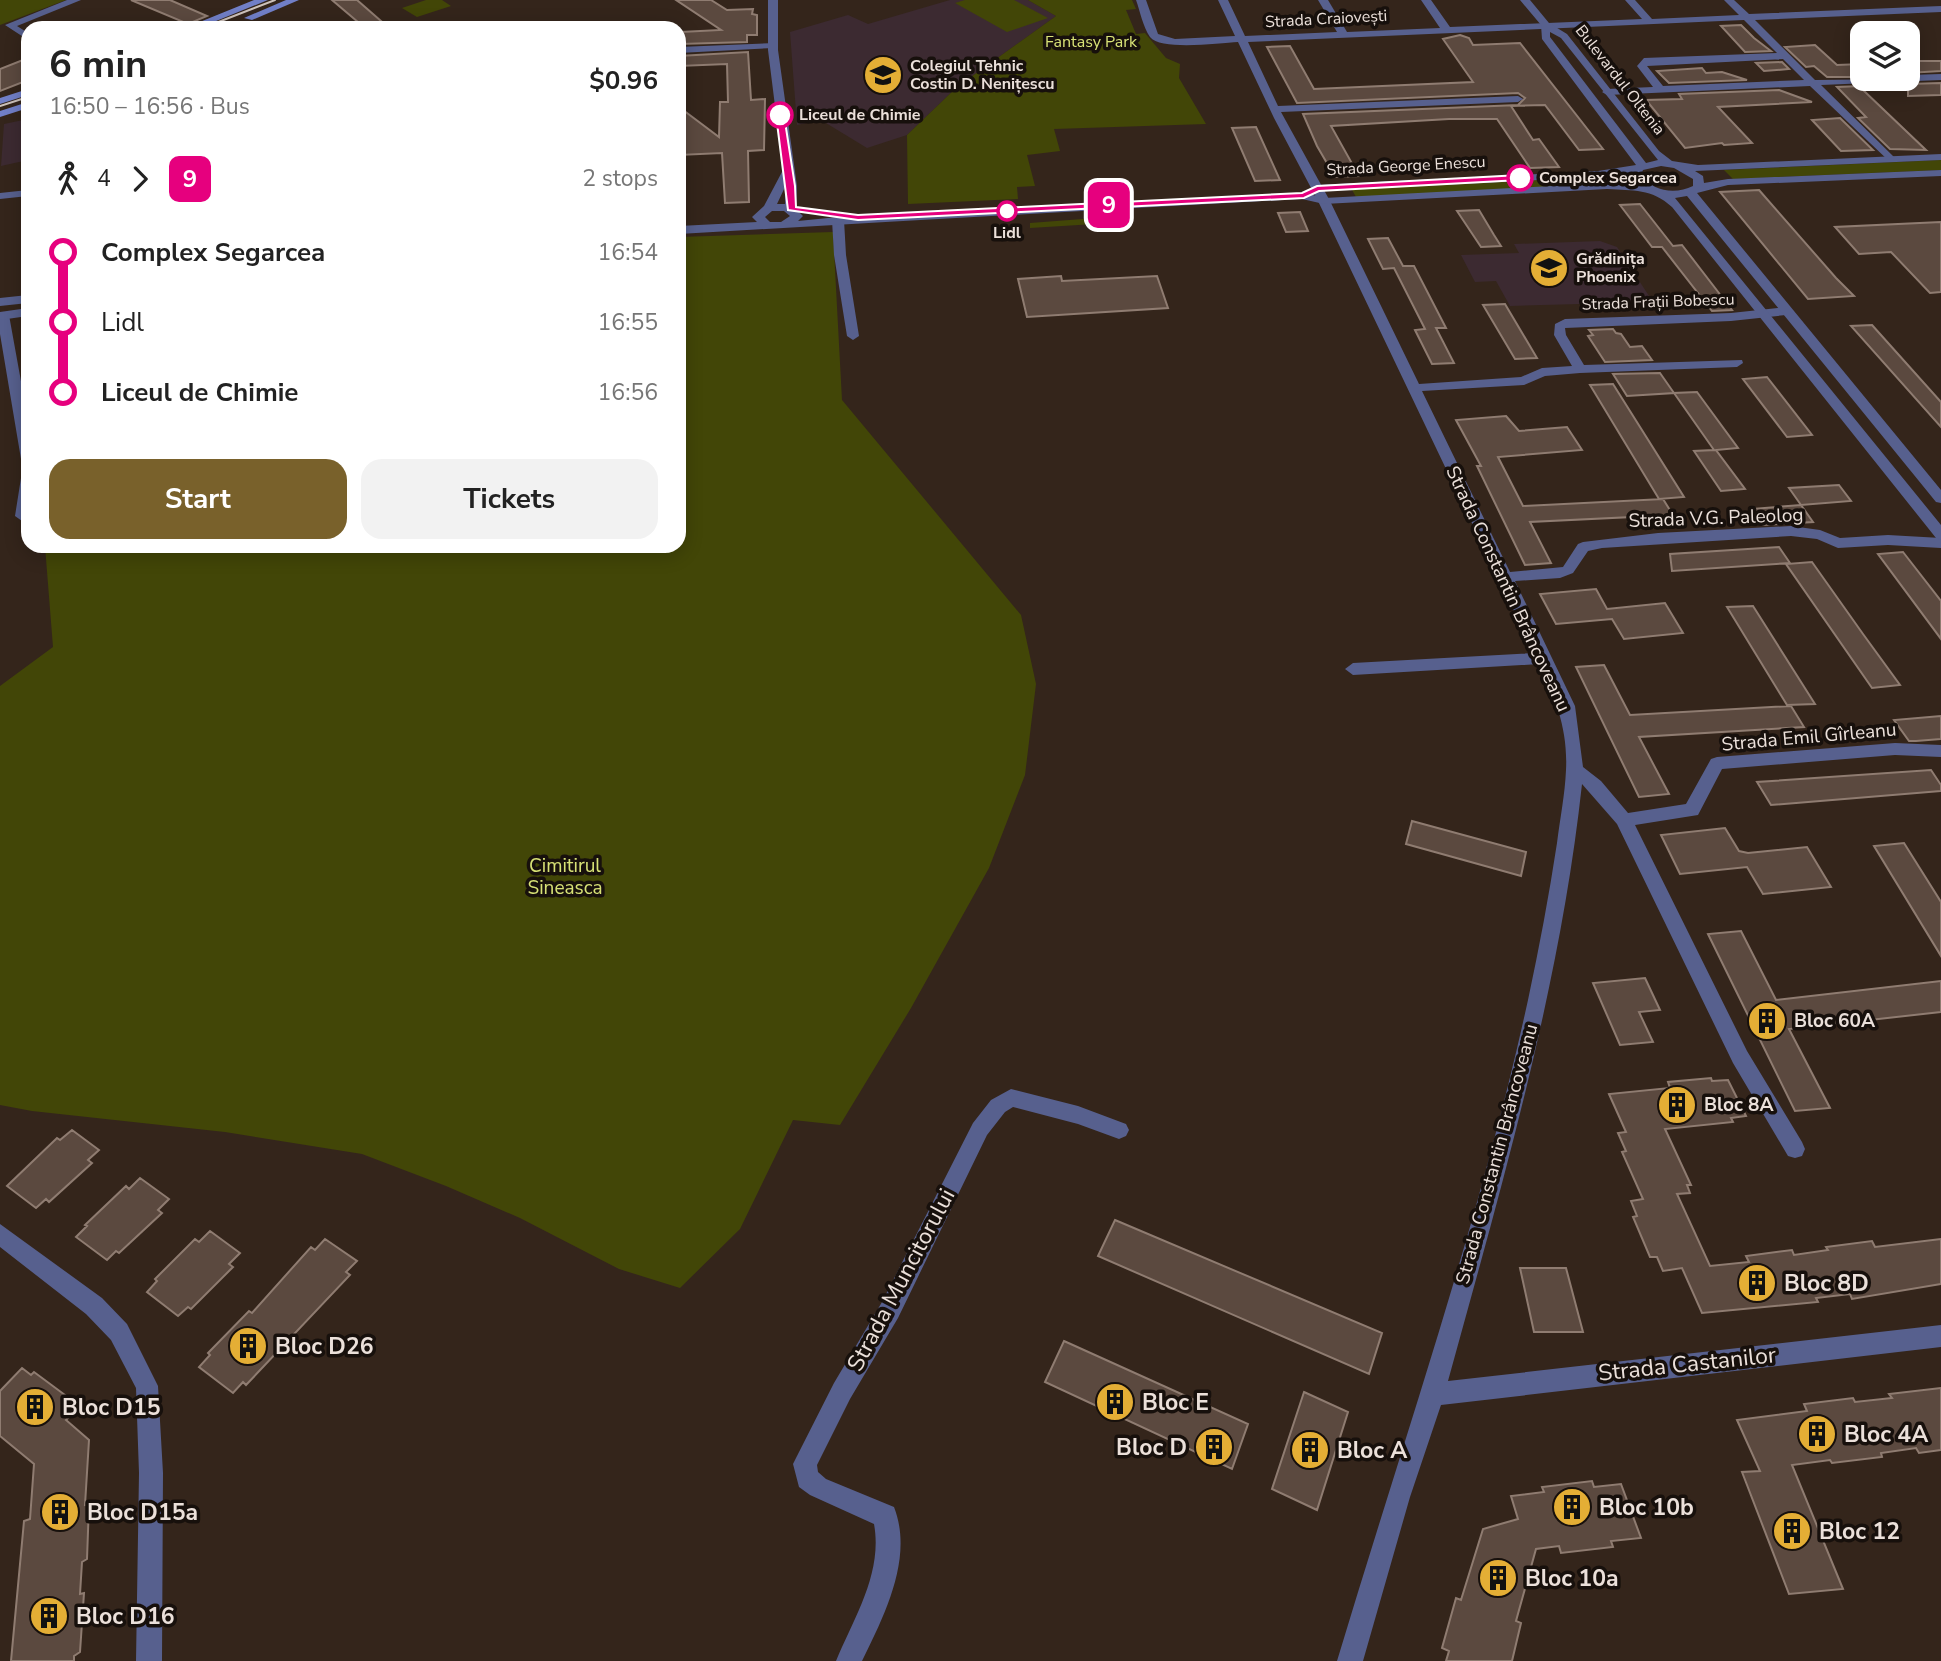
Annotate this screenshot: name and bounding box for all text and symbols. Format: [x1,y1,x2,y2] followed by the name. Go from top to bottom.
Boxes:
[1264,5,1388,33] street label: Strada Craiovești
[1570,20,1670,140] street label: Bulevardul Oltenia
[1850,21,1920,91] map controls
[1850,21,1920,91] button: layers
[1045,31,1138,53] park label: Fantasy Park
[49,39,147,90] text: 6 min
[862,54,904,96] school or university icon: Colegiul Tehnic Costin D. Nenițescu
[910,55,1054,95] place label: Colegiul Tehnic Costin D. Nenițescu
[589,63,658,98] text: $0.96
[49,91,250,122] text: 16:50 – 16:56 · Bus
[767,102,793,128] marker: Liceul de Chimie
[799,104,921,126] place label: Liceul de Chimie
[1326,151,1486,181] street label: Strada George Enescu
[49,160,87,198] icon: walk
[121,160,159,198] icon: forward
[97,163,111,194] text: 4
[183,163,197,195] text: 9
[582,163,658,194] text: 2 stops
[1507,165,1533,191] marker: Complex Segarcea
[1539,167,1677,189] place label: Complex Segarcea
[1086,182,1132,228] line badge: 9
[1102,189,1116,221] text: 9
[997,201,1017,221] marker: Lidl
[993,222,1021,244] place label: Lidl
[101,235,325,270] text: Complex Segarcea
[598,237,658,268] text: 16:54
[1528,247,1570,289] school or university icon: Grădinița Phoenix
[1576,248,1645,288] place label: Grădinița Phoenix
[1581,288,1735,316] street label: Strada Frații Bobescu
[101,305,144,340] text: Lidl
[598,307,658,338] text: 16:55
[101,375,298,410] text: Liceul de Chimie
[598,377,658,408] text: 16:56
[49,459,347,539] button: Start
[361,459,658,539] button: Tickets
[1439,462,1577,716] street label: Strada Constantin Brâncoveanu
[1628,502,1804,534] street label: Strada V.G. Paleolog
[1720,716,1898,758] street label: Strada Emil Gîrleanu
[528,853,603,901] park label: Cimitirul Sineasca
[1746,1000,1788,1042] building icon: Bloc 60A
[1794,1008,1876,1034] place label: Bloc 60A
[1450,1021,1544,1287] street label: Strada Constantin Brâncoveanu
[1656,1084,1698,1126] building icon: Bloc 8A
[1704,1092,1774,1118] place label: Bloc 8A
[840,1183,962,1377] street label: Strada Muncitorului
[1736,1262,1778,1304] building icon: Bloc 8D
[1784,1268,1869,1299] place label: Bloc 8D
[227,1325,269,1367] building icon: Bloc D26
[275,1331,374,1362] place label: Bloc D26
[1597,1339,1778,1389] street label: Strada Castanilor
[1094,1381,1136,1423] building icon: Bloc E
[14,1386,56,1428] building icon: Bloc D15
[1142,1387,1209,1418] place label: Bloc E
[62,1392,161,1423] place label: Bloc D15
[1796,1413,1838,1455] building icon: Bloc 4A
[1844,1419,1929,1450] place label: Bloc 4A
[1193,1426,1235,1468] building icon: Bloc D
[1289,1429,1331,1471] building icon: Bloc A
[1116,1432,1187,1463] place label: Bloc D
[1337,1435,1408,1466] place label: Bloc A
[1551,1486,1593,1528] building icon: Bloc 10b
[39,1491,81,1533] building icon: Bloc D15a
[1599,1492,1694,1523] place label: Bloc 10b
[87,1497,198,1528] place label: Bloc D15a
[1771,1510,1813,1552] building icon: Bloc 12
[1819,1516,1900,1547] place label: Bloc 12
[1477,1557,1519,1599] building icon: Bloc 10a
[1525,1563,1619,1594] place label: Bloc 10a
[28,1595,70,1637] building icon: Bloc D16
[76,1601,175,1632] place label: Bloc D16

